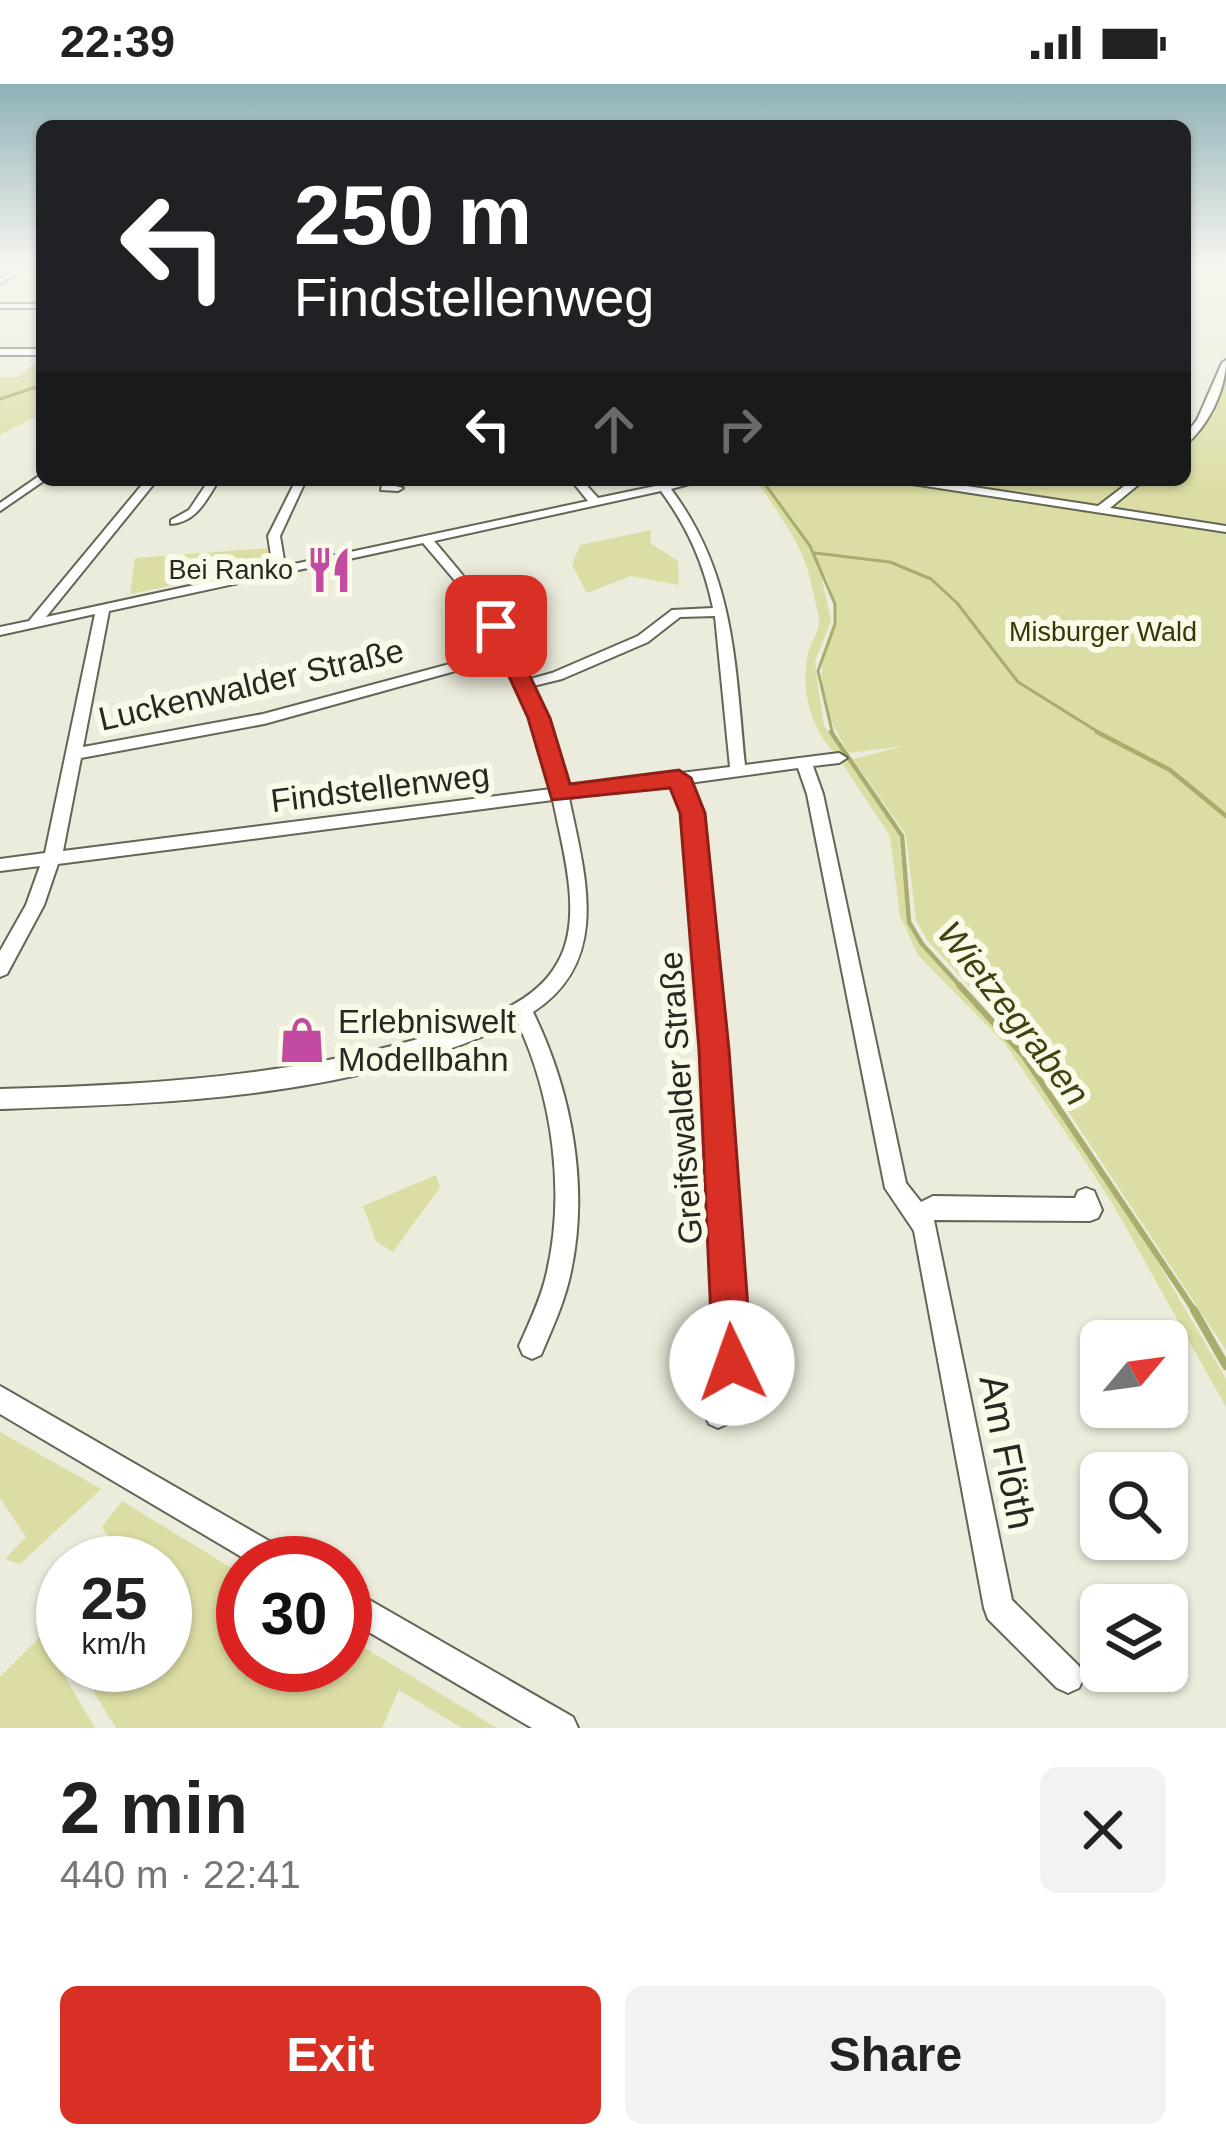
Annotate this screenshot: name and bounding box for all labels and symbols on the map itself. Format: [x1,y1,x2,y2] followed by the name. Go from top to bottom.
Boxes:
[304,545,354,595] restaurant icon: Bei Ranko
[168,555,293,585] place label: Bei Ranko
[445,575,547,677] pin
[1009,617,1197,647] park label: Misburger Wald
[95,631,407,738] street label: Luckenwalder Straße
[269,756,492,819] street label: Findstellenweg
[929,913,1098,1113] water label: Wietzegraben
[652,950,709,1246] street label: Greifswalder Straße
[338,1003,516,1078] place label: Erlebniswelt Modellbahn
[277,1015,327,1065] shop icon: Erlebniswelt Modellbahn
[669,1300,795,1426] position arrow
[1080,1320,1188,1428] north arrow
[972,1371,1044,1533] street label: Am Flöth
[216,1536,372,1692] speed limit sign: 30

